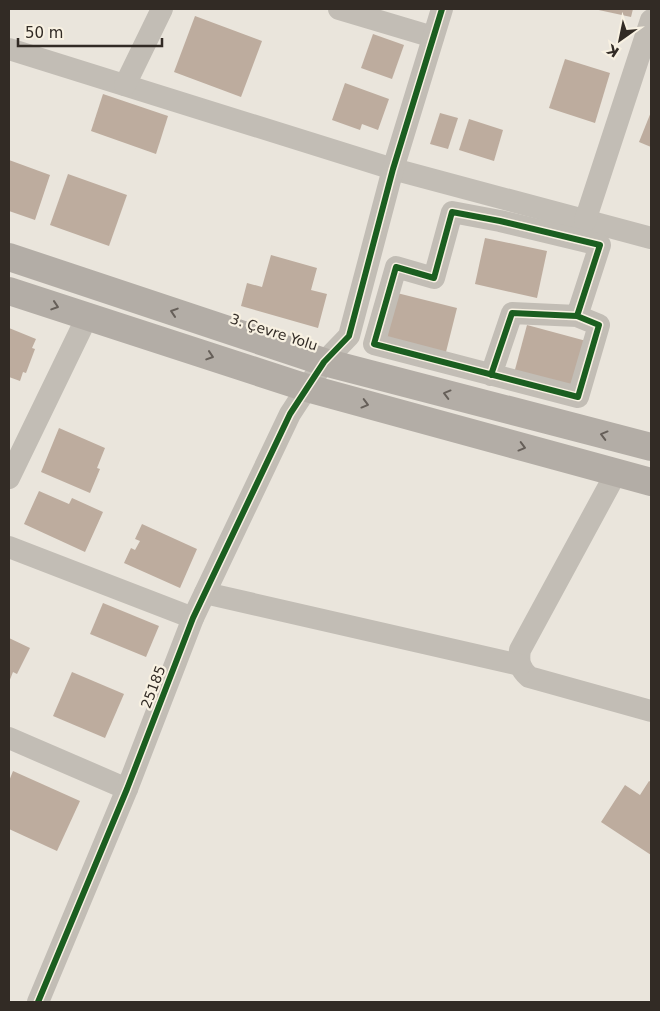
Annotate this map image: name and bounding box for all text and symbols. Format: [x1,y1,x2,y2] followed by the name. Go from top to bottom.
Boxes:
[18,15,161,47] scale bar
[595,15,645,65] north arrow
[25,24,63,42] text: 50 m
[603,41,622,61] text: K
[50,300,59,310] one-way arrow
[170,308,179,318] one-way arrow
[228,310,320,354] street label: 3. Çevre Yolu
[205,351,213,361] one-way arrow
[442,389,451,400] one-way arrow
[361,398,369,409] one-way arrow
[600,430,609,441] one-way arrow
[517,441,526,452] one-way arrow
[138,663,168,711] street label: 25185

